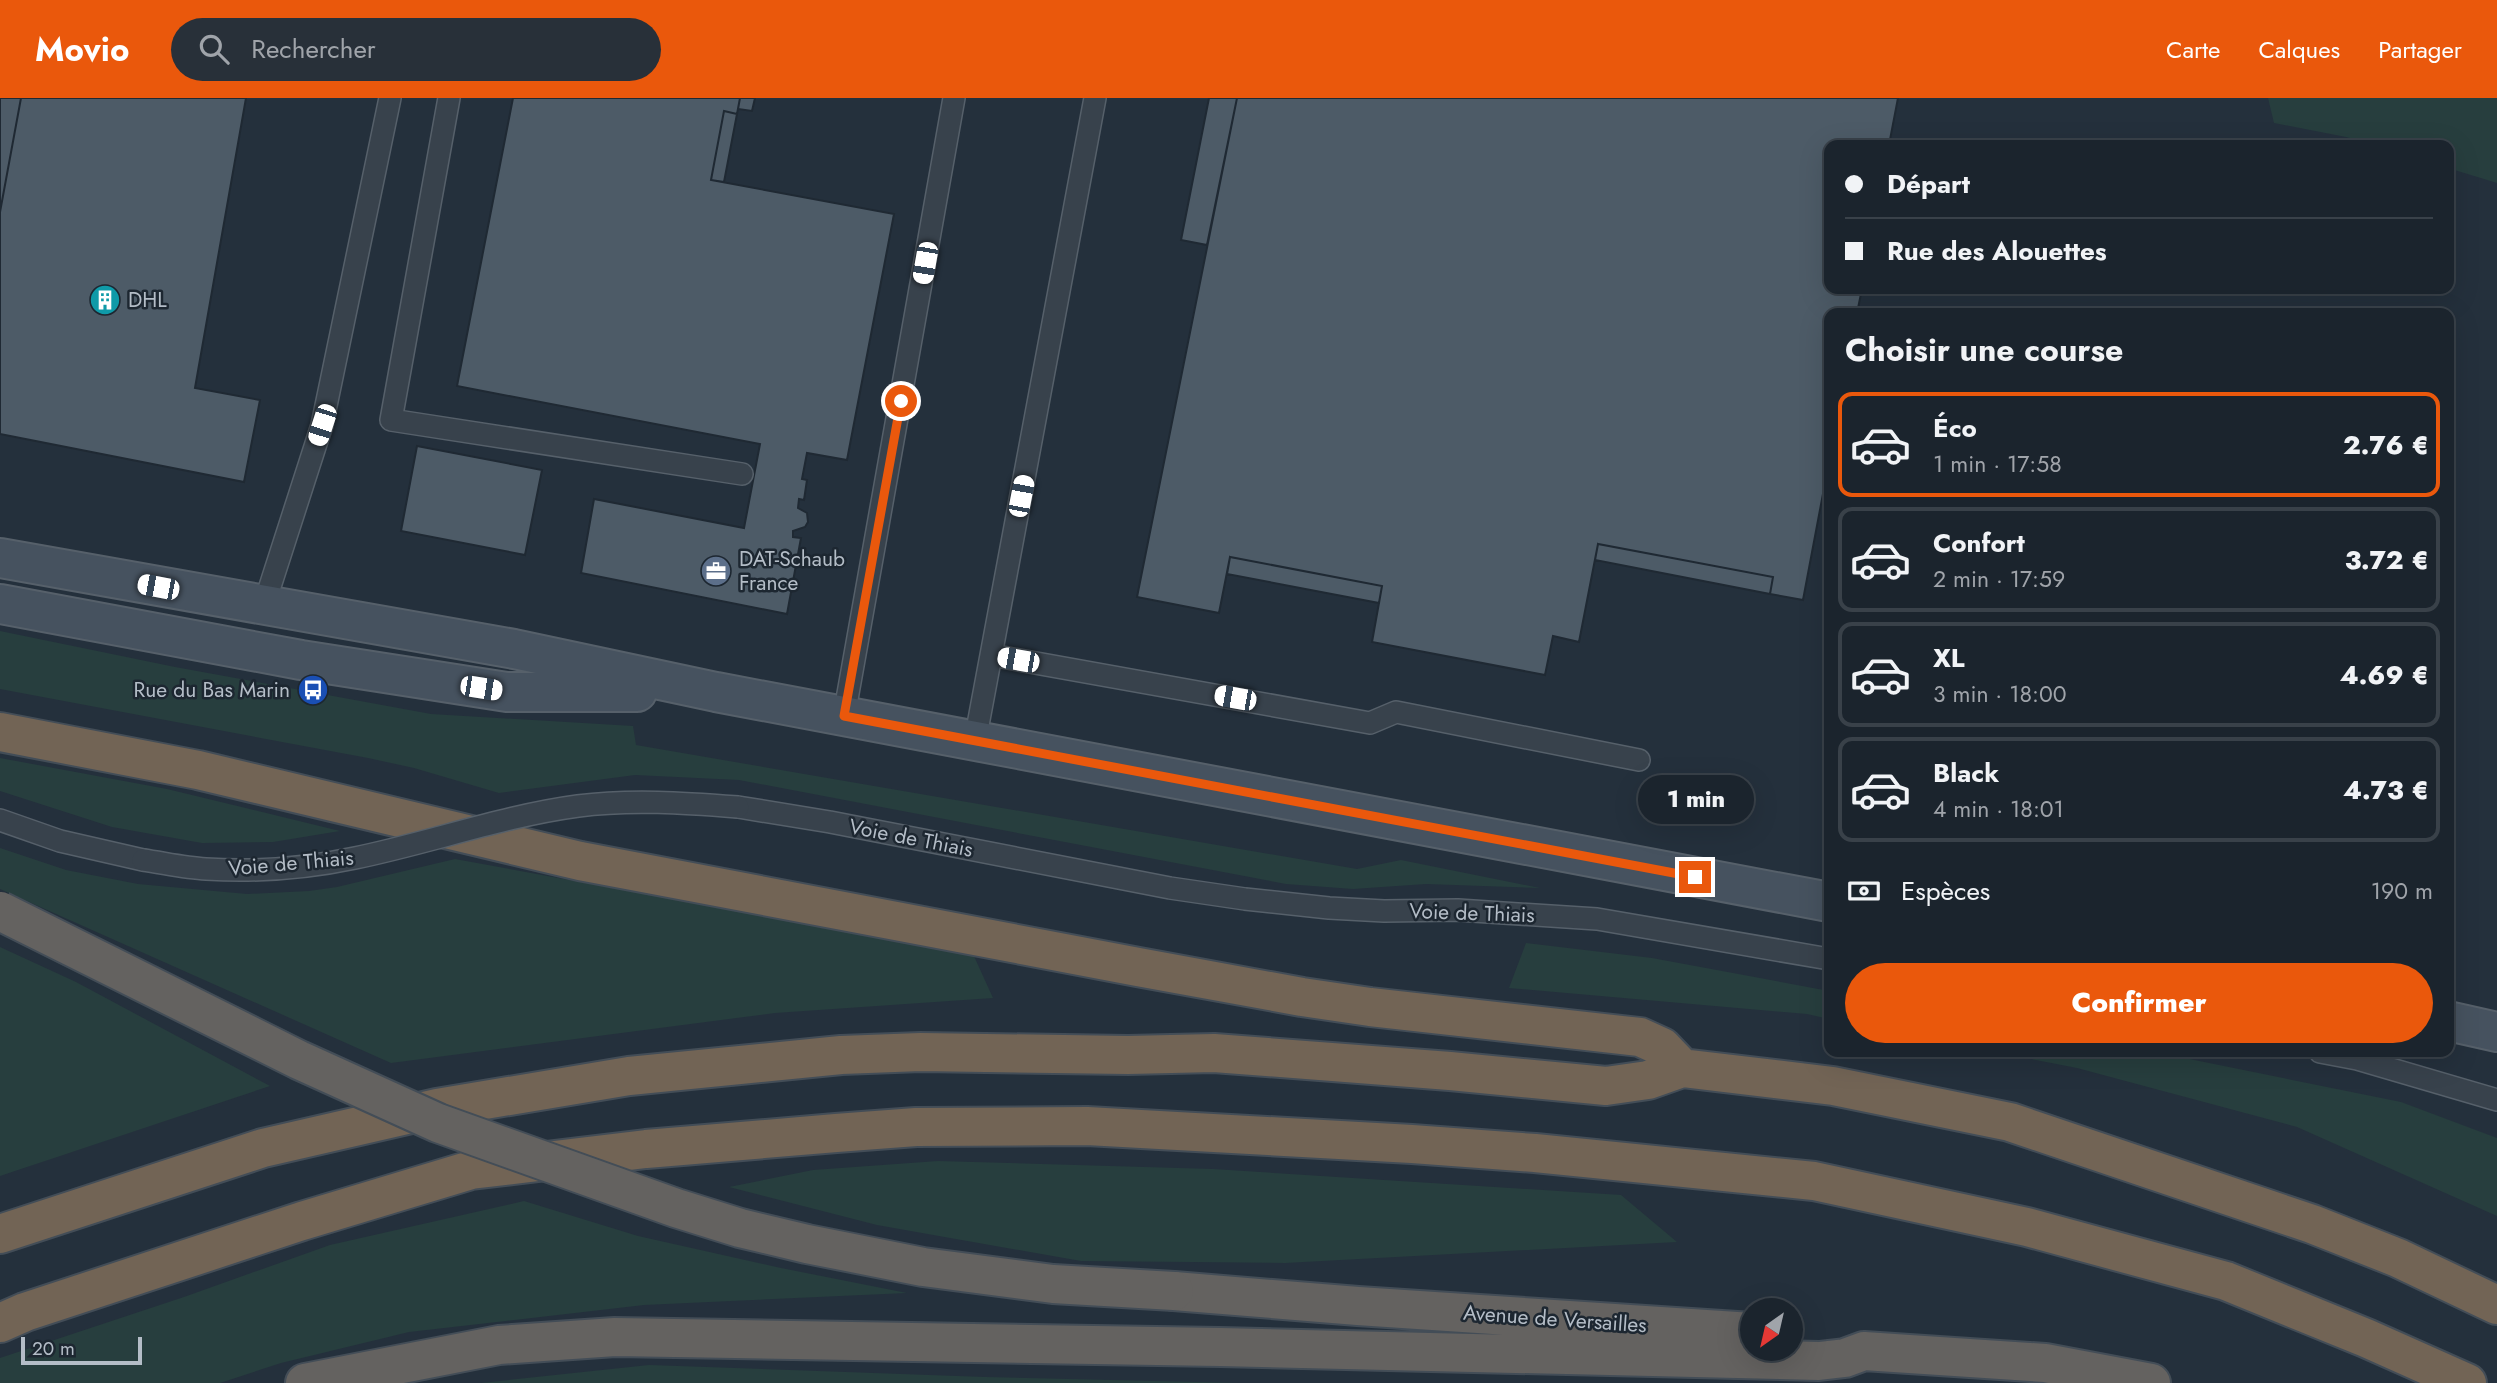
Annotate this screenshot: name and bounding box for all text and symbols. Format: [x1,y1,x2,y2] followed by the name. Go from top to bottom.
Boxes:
[171,18,661,81] search box
[35,26,129,73] text: Movio
[195,30,233,68] icon: search
[251,30,376,68] text: Rechercher
[2166,32,2220,67] text: Carte
[2258,32,2340,67] text: Calques
[2378,32,2462,67] text: Partager
[1887,165,1970,203] text: Départ
[1887,232,2107,270] text: Rue des Alouettes
[912,240,939,286] car
[88,283,122,317] building icon: DHL
[128,285,167,315] place label: DHL
[1845,327,2123,373] text: Choisir une course
[885,385,917,417] route start
[306,402,339,448] car
[1933,409,1977,447] text: Éco
[1849,413,1912,476] icon: car
[2343,426,2429,464] text: 2.76 €
[1933,447,2062,481] text: 1 min · 17:58
[1007,473,1036,519] car
[1933,524,2025,562] text: Confort
[1849,528,1912,591] icon: car
[2345,541,2429,579] text: 3.72 €
[739,544,845,598] place label: DAT-Schaub France
[699,554,733,588] office icon: DAT-Schaub France
[1933,562,2065,596] text: 2 min · 17:59
[136,573,181,601] car
[1933,639,1965,677] text: XL
[1849,643,1912,706] icon: car
[996,646,1041,674] car
[2340,656,2429,694] text: 4.69 €
[296,673,330,707] bus stop icon: Rue du Bas Marin
[459,674,504,702] car
[133,675,290,705] place label: Rue du Bas Marin
[1933,677,2067,711] text: 3 min · 18:00
[1213,684,1258,712] car
[1933,754,1999,792] text: Black
[1849,758,1912,821] icon: car
[2343,771,2429,809] text: 4.73 €
[1637,776,1753,824] callout: 1 min
[1667,782,1725,816] text: 1 min
[1933,792,2064,826] text: 4 min · 18:01
[846,811,976,865] street label: Voie de Thiais
[227,843,355,883] street label: Voie de Thiais
[1679,861,1711,893] route end
[1845,872,1883,910] icon: cash
[1901,872,1990,910] text: Espèces
[2371,874,2433,908] text: 190 m
[1409,896,1535,930] street label: Voie de Thiais
[1845,963,2433,1043] button: Confirmer
[1462,1298,1648,1340] street label: Avenue de Versailles
[1740,1298,1802,1362] north arrow
[1740,1298,1803,1361] map controls
[21,1334,142,1366] scale bar
[32,1335,75,1362] text: 20 m

